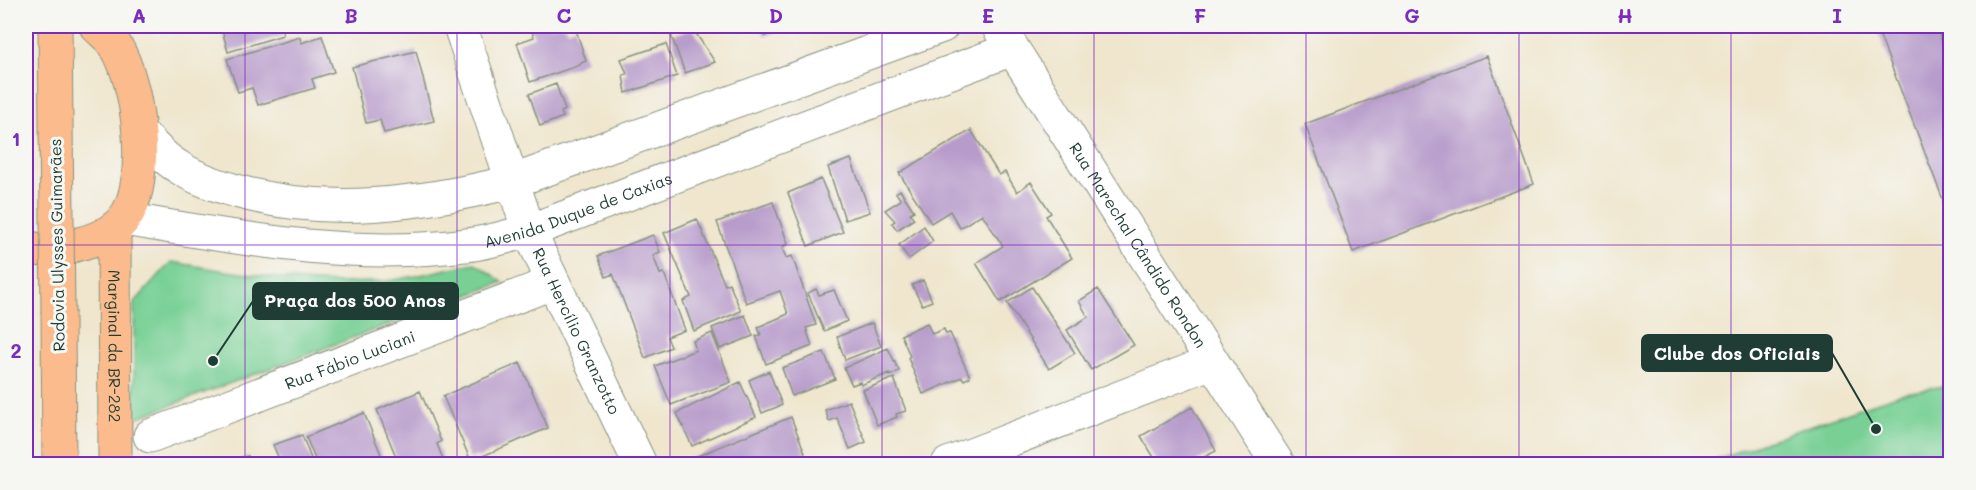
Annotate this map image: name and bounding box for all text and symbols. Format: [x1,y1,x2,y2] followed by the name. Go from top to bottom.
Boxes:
[132,2,146,28] text: A
[344,2,358,28] text: B
[557,2,572,28] text: C
[769,2,783,28] text: D
[982,2,994,28] text: E
[1194,2,1207,28] text: F
[1404,2,1420,28] text: G
[1617,2,1633,28] text: H
[1832,2,1842,28] text: I
[12,125,20,151] text: 1
[44,138,69,352] street label: Rodovia Ulysses Guimarães
[1065,138,1212,351] street label: Rua Marechal Cândido Rondon
[482,167,675,252] street label: Avenida Duque de Caxias
[528,244,626,418] street label: Rua Hercílio Granzotto
[104,270,126,422] street label: Marginal da BR-282
[253,283,458,319] callout: Praça dos 500 Anos
[264,288,446,312] text: Praça dos 500 Anos
[282,325,418,394] street label: Rua Fábio Luciani
[1642,335,1832,371] callout: Clube dos Oficiais
[10,337,22,363] text: 2
[1654,341,1820,365] text: Clube dos Oficiais

